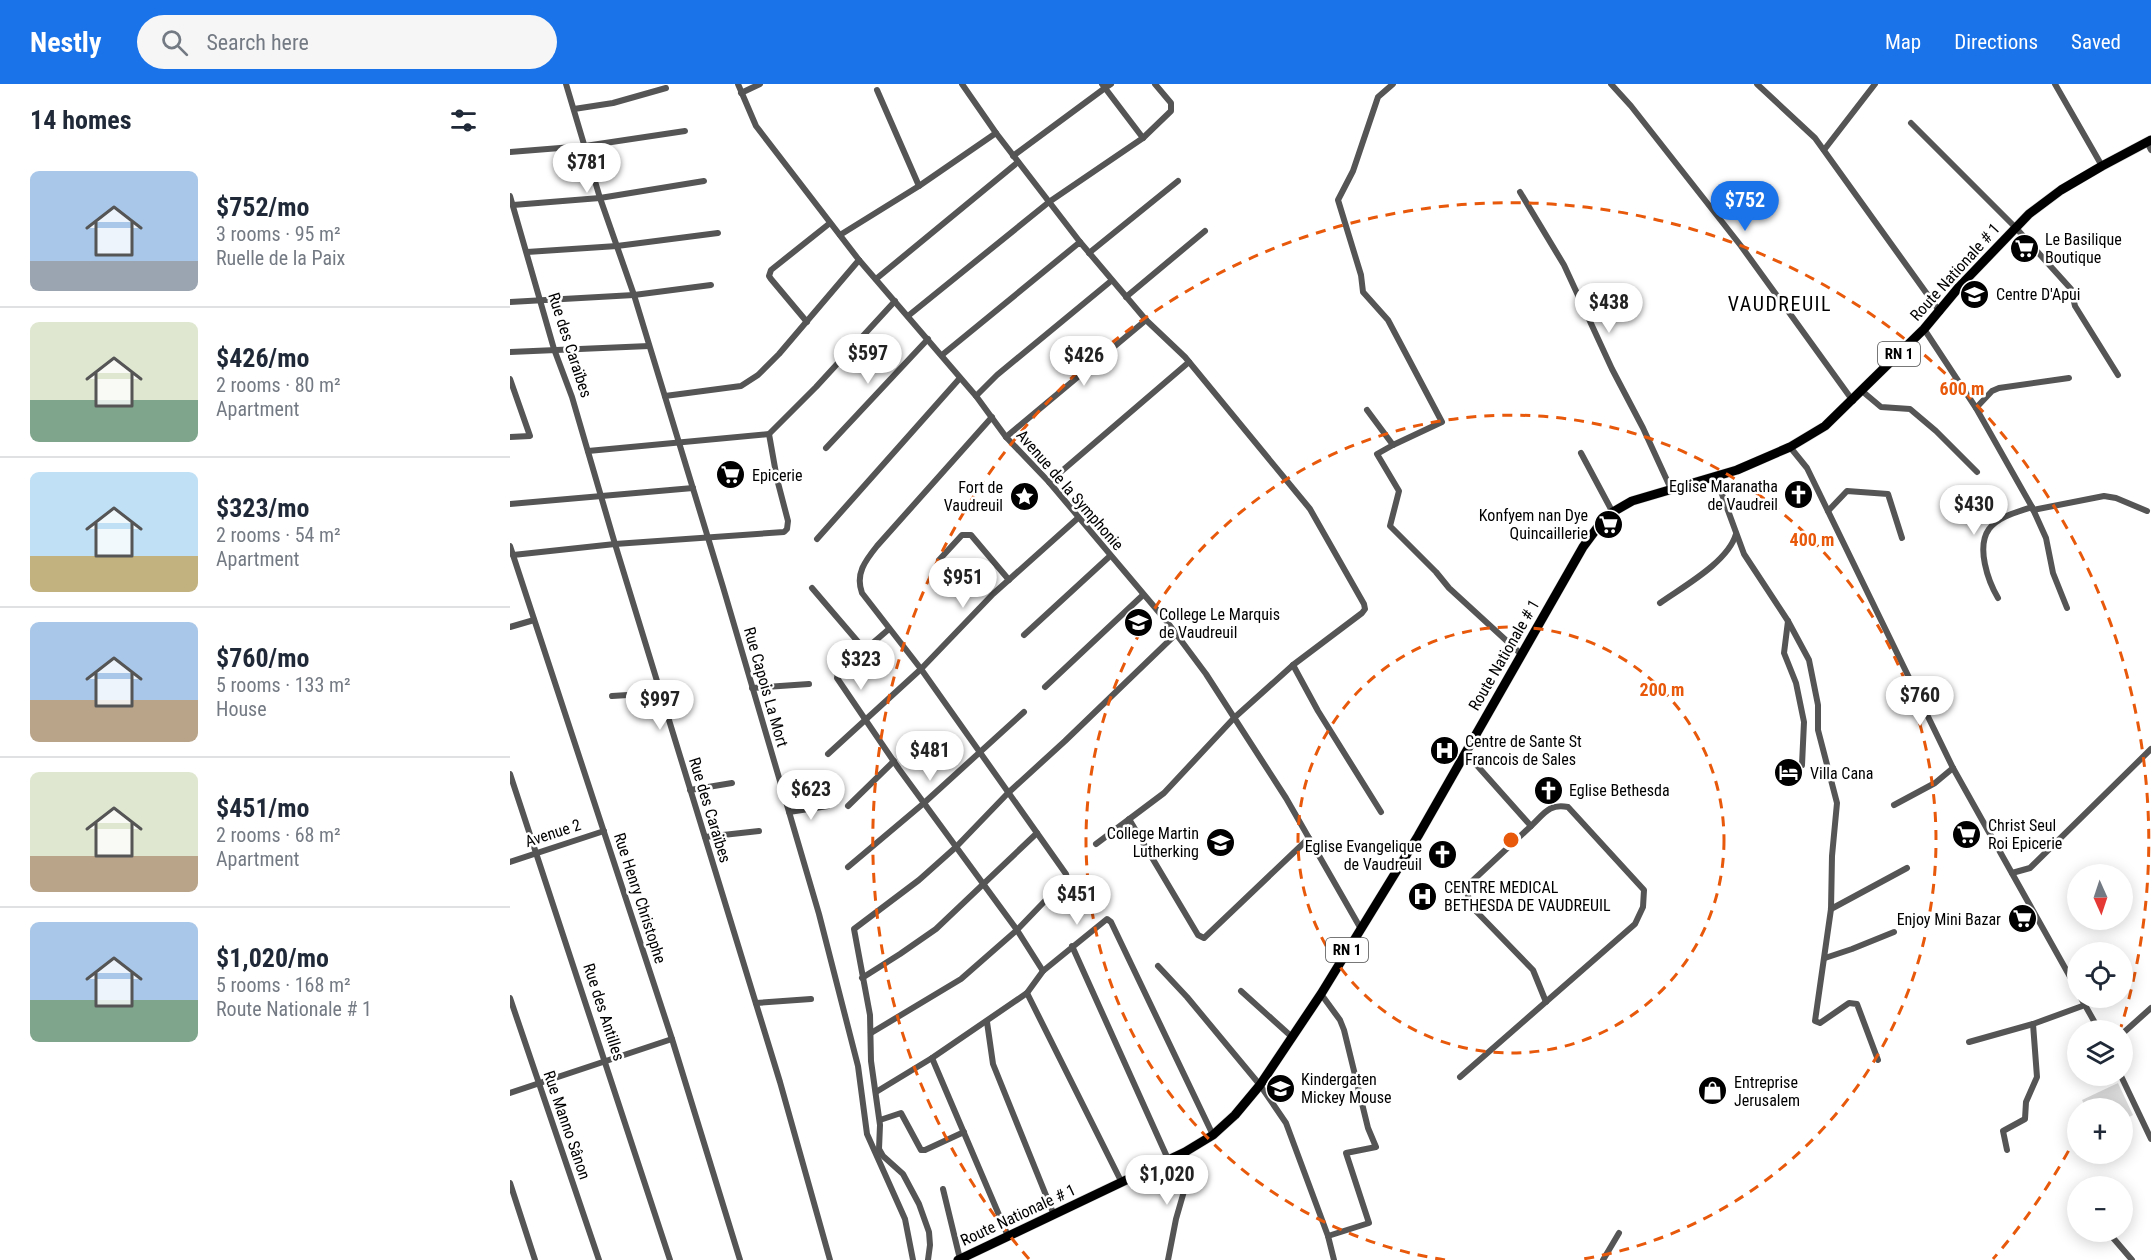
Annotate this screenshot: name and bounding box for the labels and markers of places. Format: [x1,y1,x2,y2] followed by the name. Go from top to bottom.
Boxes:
[551,143,623,194] pin: $781
[1709,181,1781,232] pin: $752
[2045,230,2122,267] place label: Le Basilique Boutique
[2008,232,2040,264] supermarket icon: Le Basilique Boutique
[1959,278,1991,310] school or university icon: Centre D'Apui
[1573,283,1645,334] pin: $438
[1996,285,2080,304] place label: Centre D'Apui
[832,334,904,385] pin: $597
[1048,336,1120,387] pin: $426
[715,459,747,491] supermarket icon: Epicerie
[752,466,802,485] place label: Epicerie
[1669,477,1778,514] place label: Eglise Maranatha de Vaudreil
[944,478,1003,515] place label: Fort de Vaudreuil
[1783,479,1815,511] church icon: Eglise Maranatha de Vaudreil
[1008,480,1040,512] place icon: Fort de Vaudreuil
[1938,485,2010,536] pin: $430
[1479,506,1588,543] place label: Konfyem nan Dye Quincaillerie
[1593,508,1625,540] supermarket icon: Konfyem nan Dye Quincaillerie
[927,558,999,609] pin: $951
[1159,605,1280,642] place label: College Le Marquis de Vaudreuil
[1122,607,1154,639] school or university icon: College Le Marquis de Vaudreuil
[825,640,897,691] pin: $323
[1884,676,1956,727] pin: $760
[624,680,696,731] pin: $997
[894,731,966,782] pin: $481
[1465,732,1582,769] place label: Centre de Sante St Francois de Sales
[1428,734,1460,766] hospital icon: Centre de Sante St Francois de Sales
[1773,757,1805,789] hotel icon: Villa Cana
[1810,764,1873,783] place label: Villa Cana
[775,770,847,821] pin: $623
[1532,774,1564,806] church icon: Eglise Bethesda
[1569,781,1670,800] place label: Eglise Bethesda
[1988,816,2062,853] place label: Christ Seul Roi Epicerie
[1951,818,1983,850] supermarket icon: Christ Seul Roi Epicerie
[1107,824,1199,861] place label: College Martin Lutherking
[1204,826,1236,858] school or university icon: College Martin Lutherking
[1501,830,1521,850] centre of rings
[1305,837,1422,874] place label: Eglise Evangelique de Vaudreuil
[1427,839,1459,871] church icon: Eglise Evangelique de Vaudreuil
[1041,875,1113,926] pin: $451
[1444,878,1611,915] place label: CENTRE MEDICAL BETHESDA DE VAUDREUIL
[1407,880,1439,912] hospital icon: CENTRE MEDICAL BETHESDA DE VAUDREUIL
[2006,903,2038,935] supermarket icon: Enjoy Mini Bazar
[1897,910,2001,929] place label: Enjoy Mini Bazar
[1301,1070,1392,1107] place label: Kindergaten Mickey Mouse
[1264,1072,1296,1104] school or university icon: Kindergaten Mickey Mouse
[1734,1073,1800,1110] place label: Entreprise Jerusalem
[1697,1075,1729,1107] shop icon: Entreprise Jerusalem
[1118,1155,1216,1206] pin: $1,020

